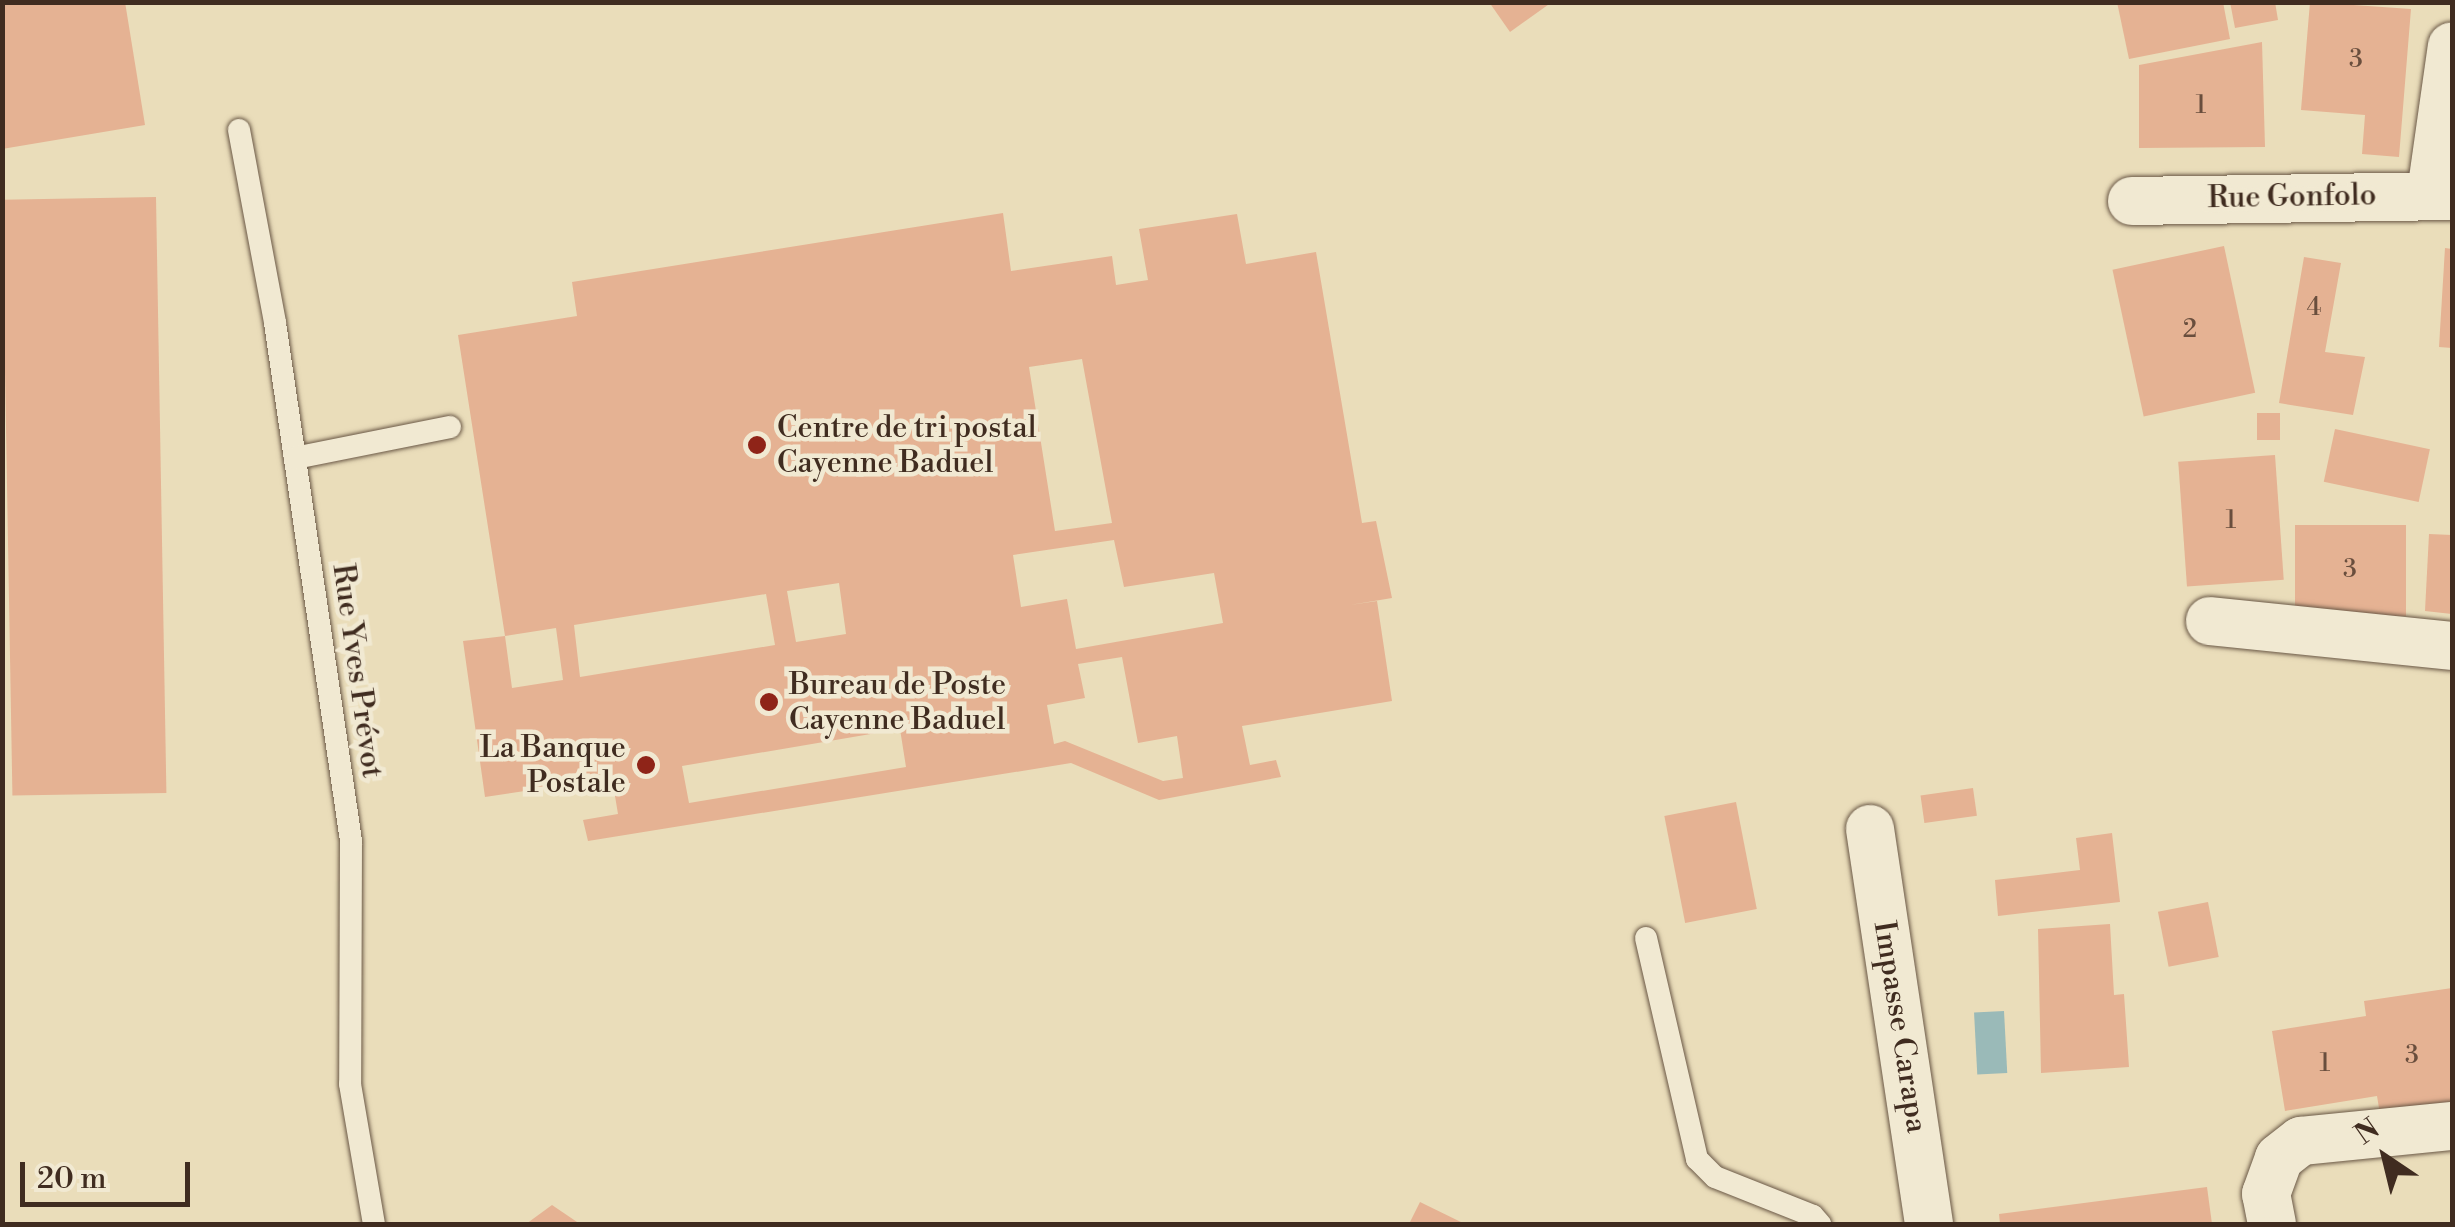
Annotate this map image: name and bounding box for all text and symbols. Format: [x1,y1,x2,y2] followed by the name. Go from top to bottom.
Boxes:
[2349,45,2363,75] house number: 3
[2196,91,2206,121] house number: 1
[2207,178,2377,216] street label: Rue Gonfolo
[2307,293,2321,323] house number: 4
[2183,315,2197,345] house number: 2
[777,410,1037,480] place label: Centre de tri postal Cayenne Baduel
[746,434,768,456] marker: Centre de tri postal Cayenne Baduel
[2226,506,2236,536] house number: 1
[2343,555,2357,585] house number: 3
[324,562,390,780] street label: Rue Yves Prévot
[789,667,1006,738] place label: Bureau de Poste Cayenne Baduel
[758,691,780,713] marker: Bureau de Poste Cayenne Baduel
[480,730,626,800] place label: La Banque Postale
[635,754,657,776] marker: La Banque Postale
[1865,919,1935,1135] street label: Impasse Carapa
[2405,1041,2419,1071] house number: 3
[2320,1049,2330,1079] house number: 1
[2335,1107,2435,1207] north arrow
[2348,1111,2387,1153] text: N
[25,1142,195,1204] scale bar
[37,1160,106,1198] text: 20 m

